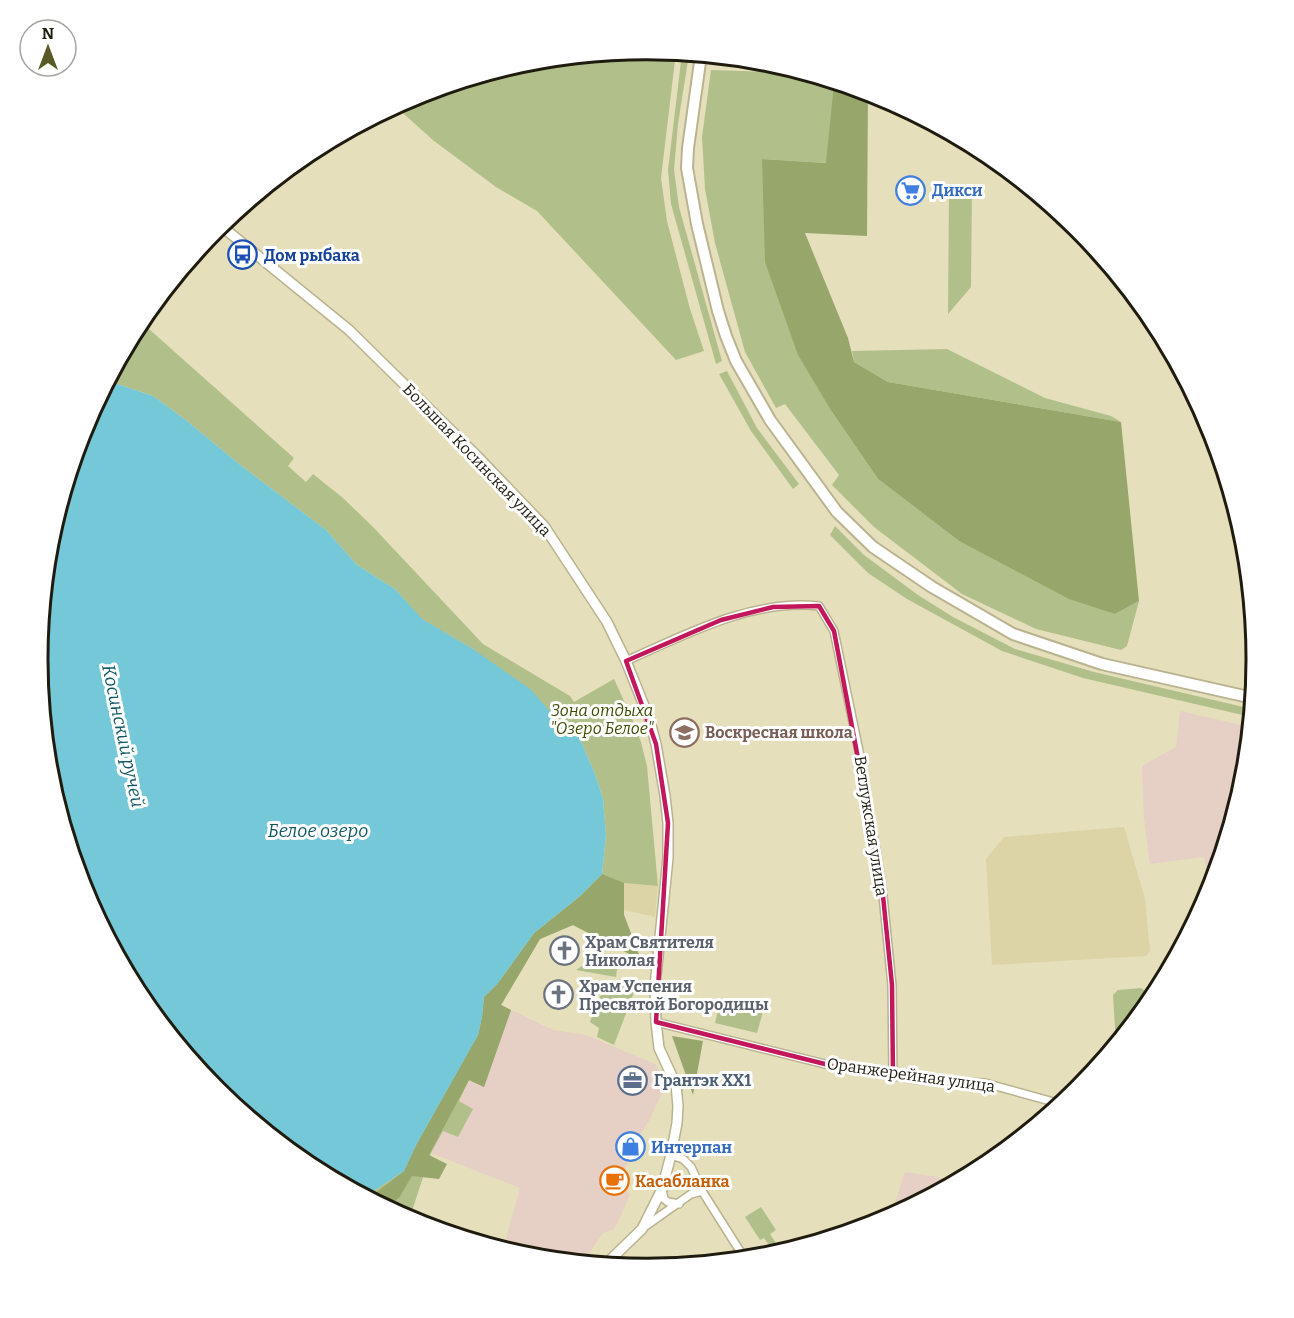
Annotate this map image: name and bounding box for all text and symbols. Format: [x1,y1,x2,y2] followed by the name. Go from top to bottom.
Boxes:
[18,18,78,78] north arrow
[42,24,54,43] text: N
[895,174,927,206] supermarket icon: Дикси
[932,181,983,200] place label: Дикси
[227,239,259,271] bus stop icon: Дом рыбака
[264,246,360,265] place label: Дом рыбака
[399,380,555,541] street label: Большая Косинская улица
[97,663,149,809] water label: Косинский ручей
[550,701,655,738] park label: Зона отдыха "Озеро Белое"
[668,716,700,748] school or university icon: Воскресная школа
[705,723,853,742] place label: Воскресная школа
[851,754,892,898] street label: Ветлужская улица
[268,820,368,842] water label: Белое озеро
[585,933,714,970] place label: Храм Святителя Николая
[548,935,580,967] church icon: Храм Святителя Николая
[579,977,769,1014] place label: Храм Успения Пресвятой Богородицы
[542,979,574,1011] church icon: Храм Успения Пресвятой Богородицы
[826,1054,997,1096] street label: Оранжерейная улица
[617,1064,649,1096] office icon: Грантэк ХХ1
[654,1071,751,1090] place label: Грантэк ХХ1
[614,1131,646,1163] shop icon: Интерпан
[651,1138,732,1157] place label: Интерпан
[598,1165,630,1197] cafe icon: Касабланка
[635,1172,729,1191] place label: Касабланка

